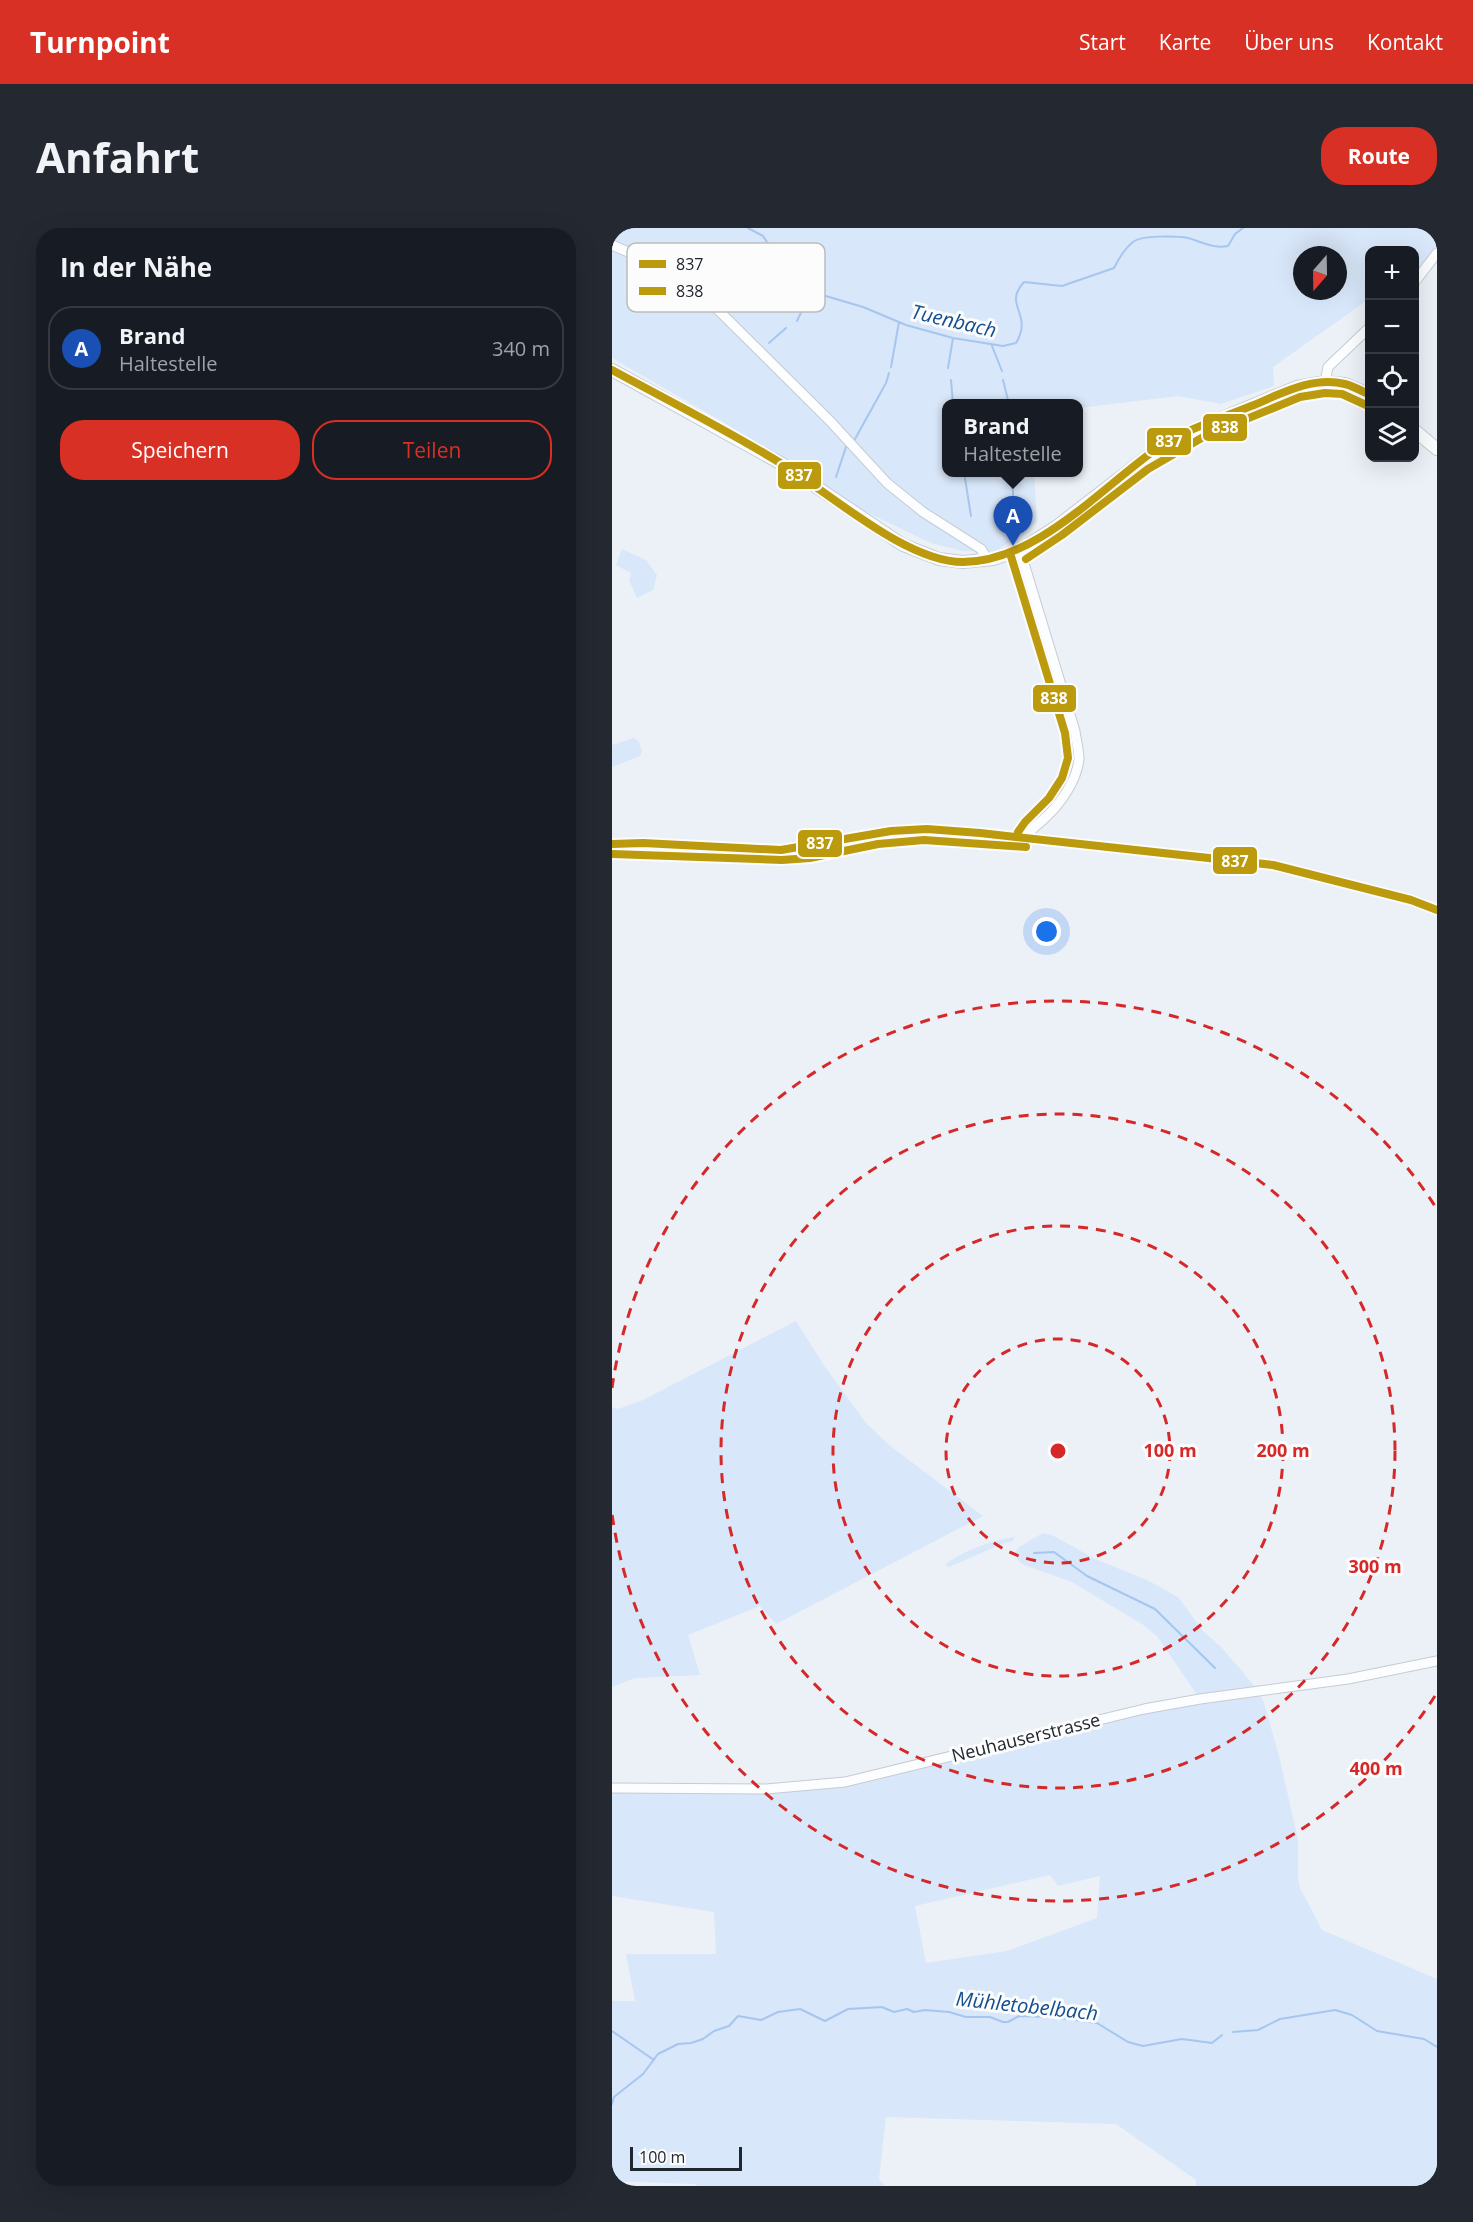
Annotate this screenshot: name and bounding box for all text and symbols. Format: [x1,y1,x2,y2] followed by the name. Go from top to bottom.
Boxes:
[30,23,170,61] text: Turnpoint
[1079,28,1126,56] text: Start
[1159,28,1211,56] text: Karte
[1244,28,1334,56] text: Über uns
[1367,28,1443,56] text: Kontakt
[1321,127,1437,185] button: Route
[36,128,199,185] text: Anfahrt
[627,243,825,312] legend
[1293,246,1347,300] north arrow
[1365,246,1419,462] map controls
[1365,246,1419,300] button: +
[60,249,212,285] text: In der Nähe
[676,253,703,275] text: 837
[676,280,703,302] text: 838
[909,298,999,343] water label: Tuenbach
[1365,300,1419,354] button: −
[119,320,185,350] text: Brand
[75,335,88,362] text: A
[492,335,550,362] text: 340 m
[119,350,218,377] text: Haltestelle
[1365,354,1419,408] button: locate
[942,399,1083,477] popup
[1365,408,1419,462] button: layers
[963,410,1030,440] text: Brand
[1202,413,1248,442] line badge: 838
[1211,416,1239,438] text: 838
[60,420,300,480] button: Speichern
[312,420,552,480] button: Teilen
[1146,427,1192,456] line badge: 837
[1155,430,1183,452] text: 837
[963,440,1062,467] text: Haltestelle
[777,461,822,490] line badge: 837
[785,464,813,486] text: 837
[994,496,1032,546] pin: A
[1032,684,1077,713] line badge: 838
[1040,687,1068,709] text: 838
[797,829,843,858] line badge: 837
[806,832,834,854] text: 837
[1212,846,1258,875] line badge: 837
[1221,850,1249,872] text: 837
[1032,917,1061,946] your location
[1143,1438,1197,1462] text: 100 m
[1256,1438,1310,1462] text: 200 m
[1048,1441,1068,1461] centre of rings
[1348,1554,1402,1578] text: 300 m
[949,1707,1103,1767] street label: Neuhauserstrasse
[1349,1756,1403,1780] text: 400 m
[955,1985,1099,2026] water label: Mühletobelbach
[630,2144,742,2172] scale bar
[639,2146,685,2168] text: 100 m

